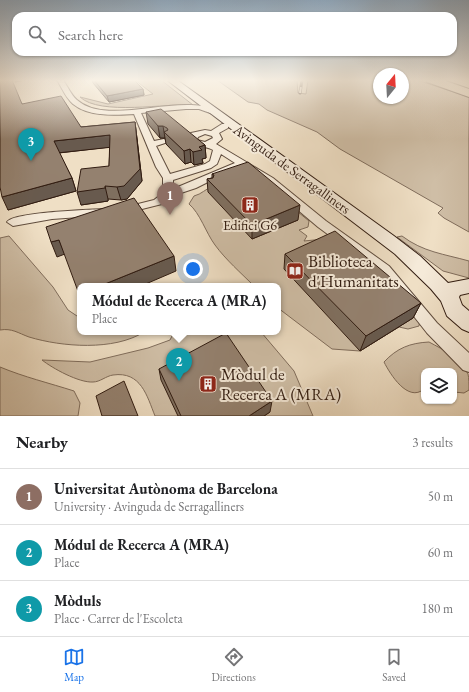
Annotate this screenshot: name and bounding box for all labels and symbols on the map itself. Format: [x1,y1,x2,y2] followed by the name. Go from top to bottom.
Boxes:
[373,68,409,104] north arrow
[229,120,355,218] street label: Avinguda de Serragalliners
[18,128,44,161] pin: 3
[157,182,183,215] pin: 1
[240,195,260,215] building icon: Edifici G6
[223,216,277,234] place label: Edifici G6
[308,250,399,292] place label: Biblioteca d'Humanitats
[183,259,203,279] your location
[285,261,305,281] library icon: Biblioteca d'Humanitats
[166,348,192,381] pin: 2
[221,363,341,405] place label: Mòdul de Recerca A (MRA)
[198,374,218,394] building icon: Mòdul de Recerca A (MRA)

